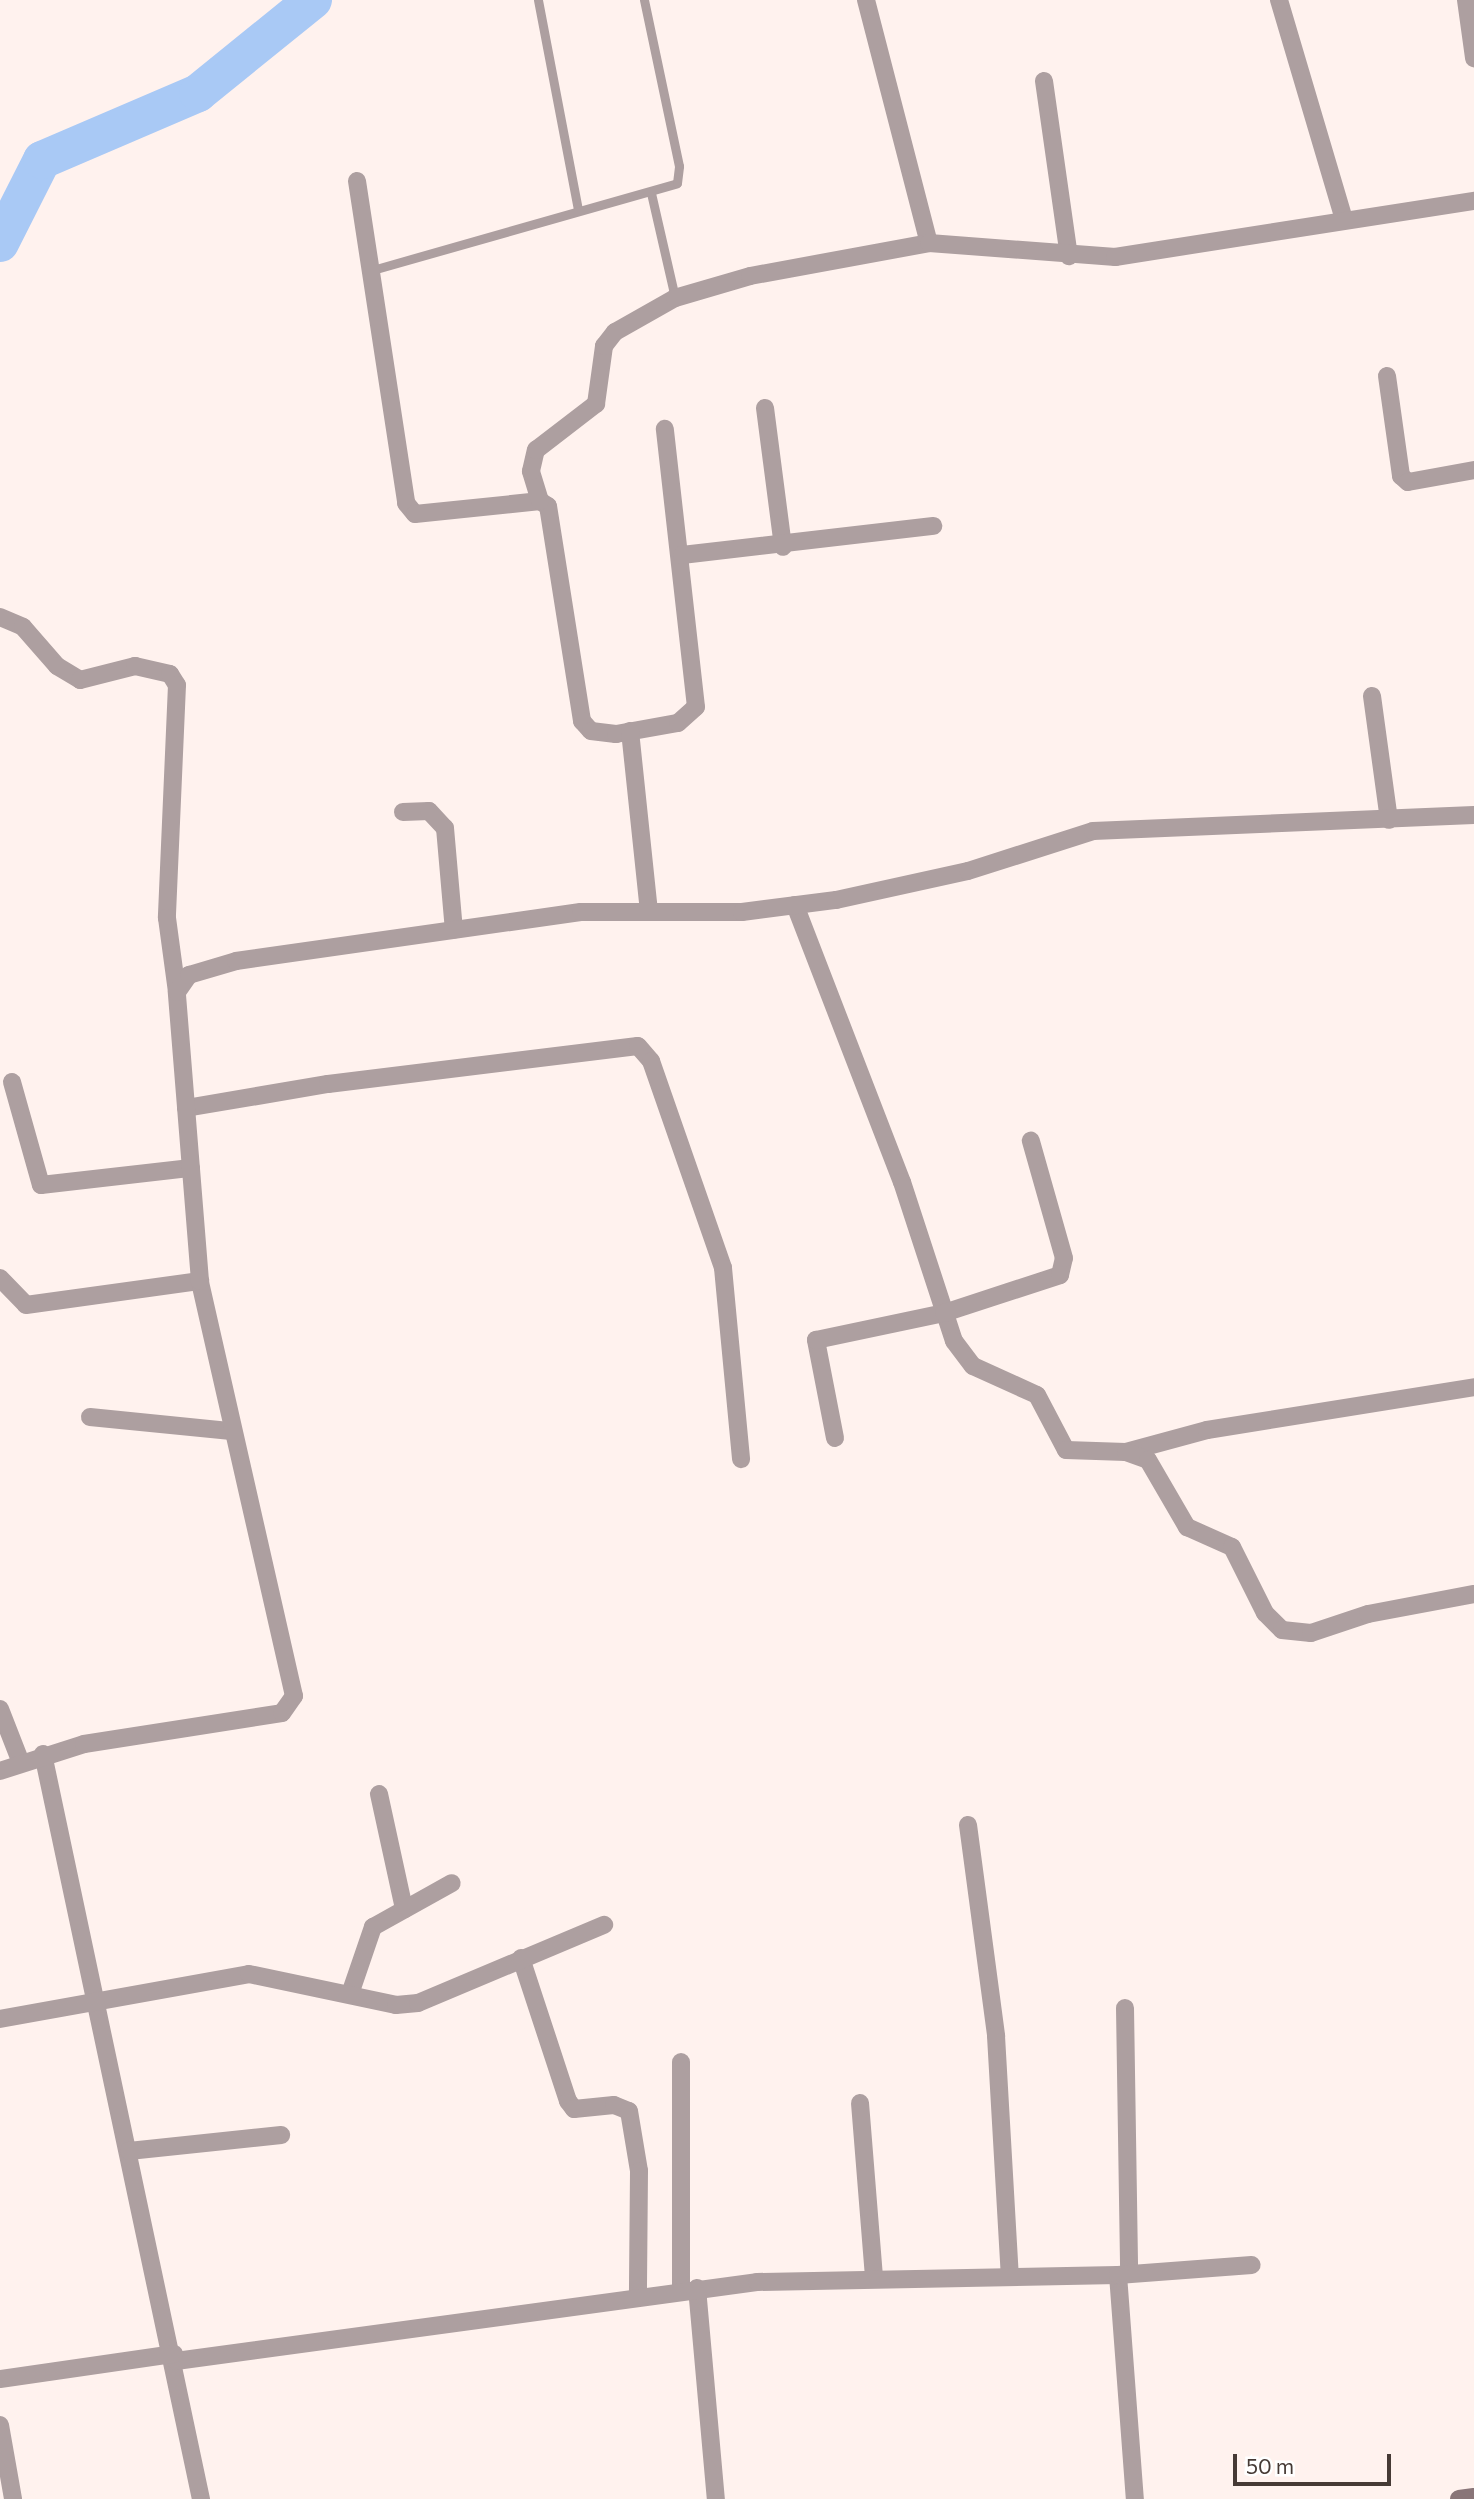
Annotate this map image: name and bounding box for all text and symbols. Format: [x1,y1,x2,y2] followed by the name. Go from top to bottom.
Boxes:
[1236,2440,1394,2484] scale bar
[1246,2453,1294,2478] text: 50 m

